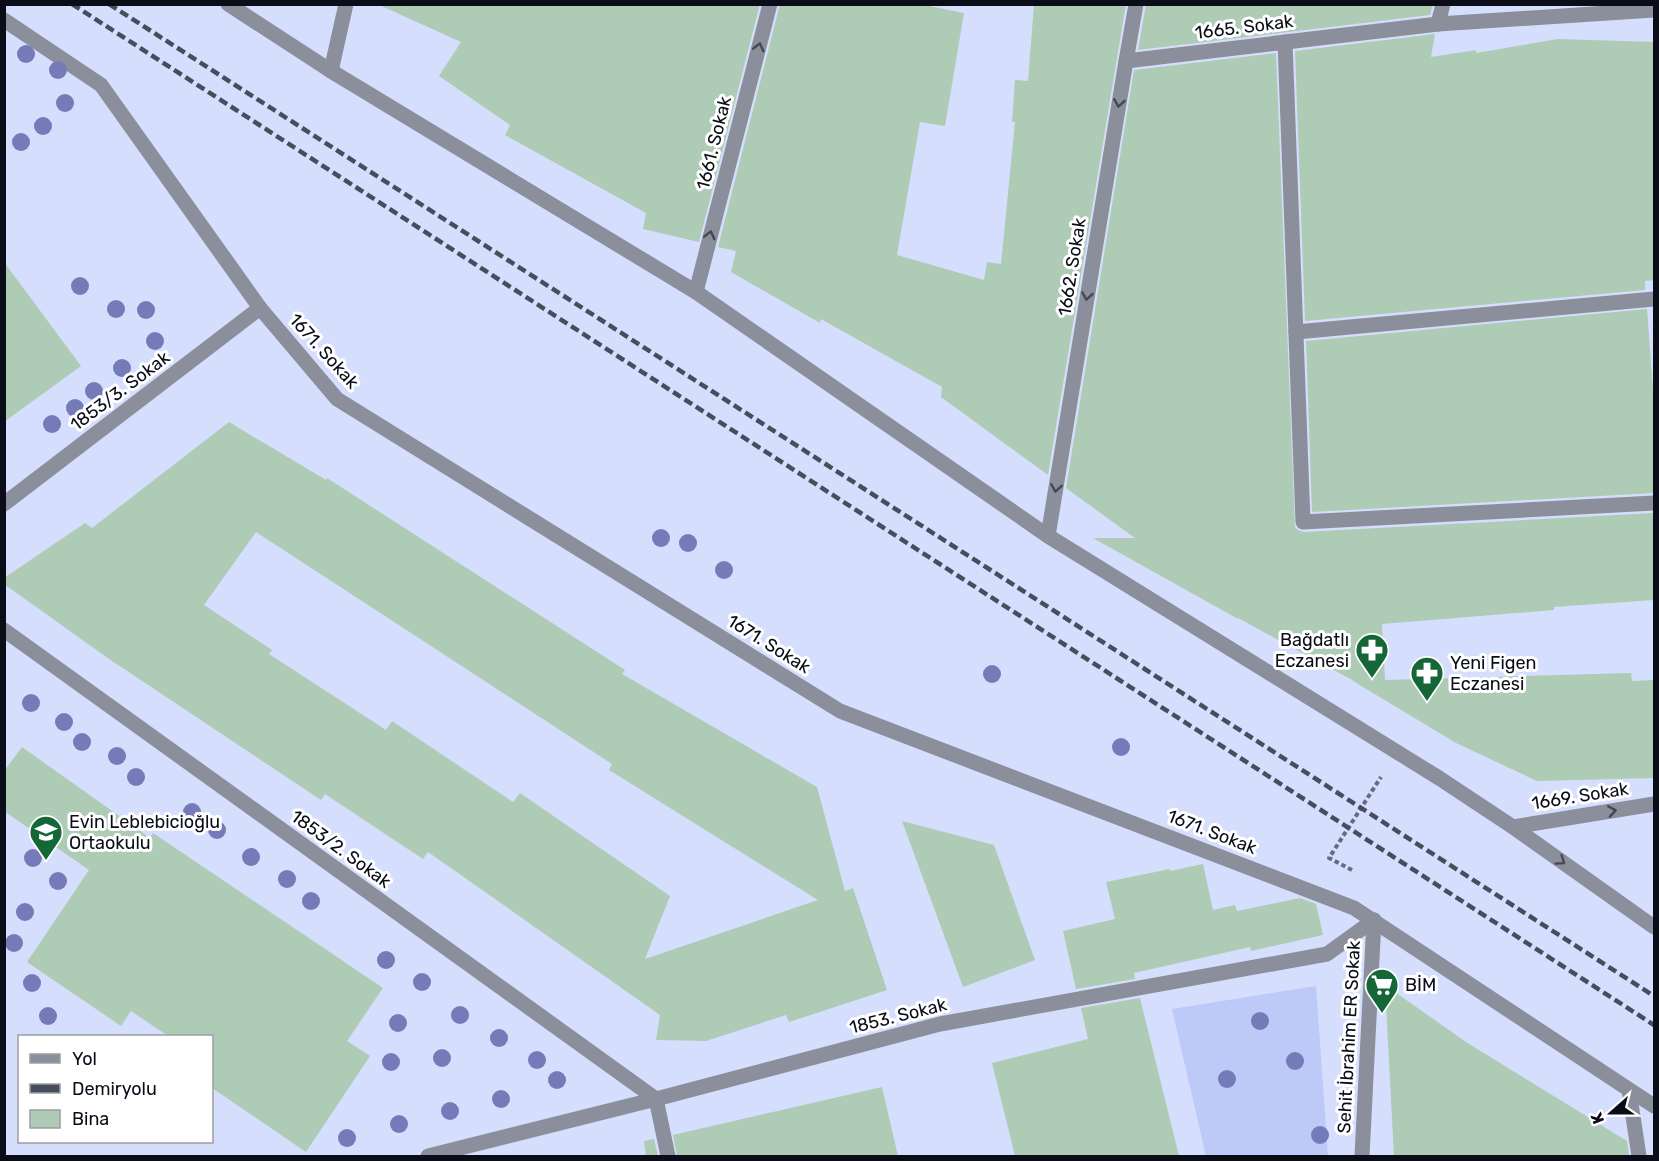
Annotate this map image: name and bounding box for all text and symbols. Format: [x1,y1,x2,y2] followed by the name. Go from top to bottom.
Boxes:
[1194,10,1295,44] street label: 1665. Sokak
[752,42,764,52] one-way arrow
[692,93,736,192] street label: 1661. Sokak
[1113,99,1125,108] one-way arrow
[1053,216,1091,318] street label: 1662. Sokak
[703,231,716,241] one-way arrow
[1082,291,1094,301] one-way arrow
[284,309,364,394] street label: 1671. Sokak
[66,346,175,436] street label: 1853/3. Sokak
[1050,483,1063,493] one-way arrow
[723,610,815,679] street label: 1671. Sokak
[1275,629,1349,672] place label: Bağdatlı Eczanesi
[1354,632,1390,679] pharmacy icon: Bağdatlı Eczanesi
[1450,652,1536,695] place label: Yeni Figen Eczanesi
[1409,655,1445,702] pharmacy icon: Yeni Figen Eczanesi
[1530,777,1631,815] street label: 1669. Sokak
[287,805,396,893] street label: 1853/2. Sokak
[1164,805,1260,859] street label: 1671. Sokak
[1607,805,1617,817] one-way arrow
[69,811,220,854] place label: Evin Leblebicioğlu Ortaokulu
[28,814,64,861] school or university icon: Evin Leblebicioğlu Ortaokulu
[1554,854,1565,865] one-way arrow
[1333,939,1365,1134] street label: Sehit İbrahim ER Sokak
[1364,967,1400,1014] supermarket icon: BİM
[1405,974,1436,996] place label: BİM
[847,993,950,1039] street label: 1853. Sokak
[18,1035,213,1143] legend
[72,1048,97,1070] text: Yol
[72,1078,157,1100] text: Demiryolu
[1581,1083,1641,1143] north arrow
[72,1108,109,1130] text: Bina
[1587,1109,1608,1127] text: K

